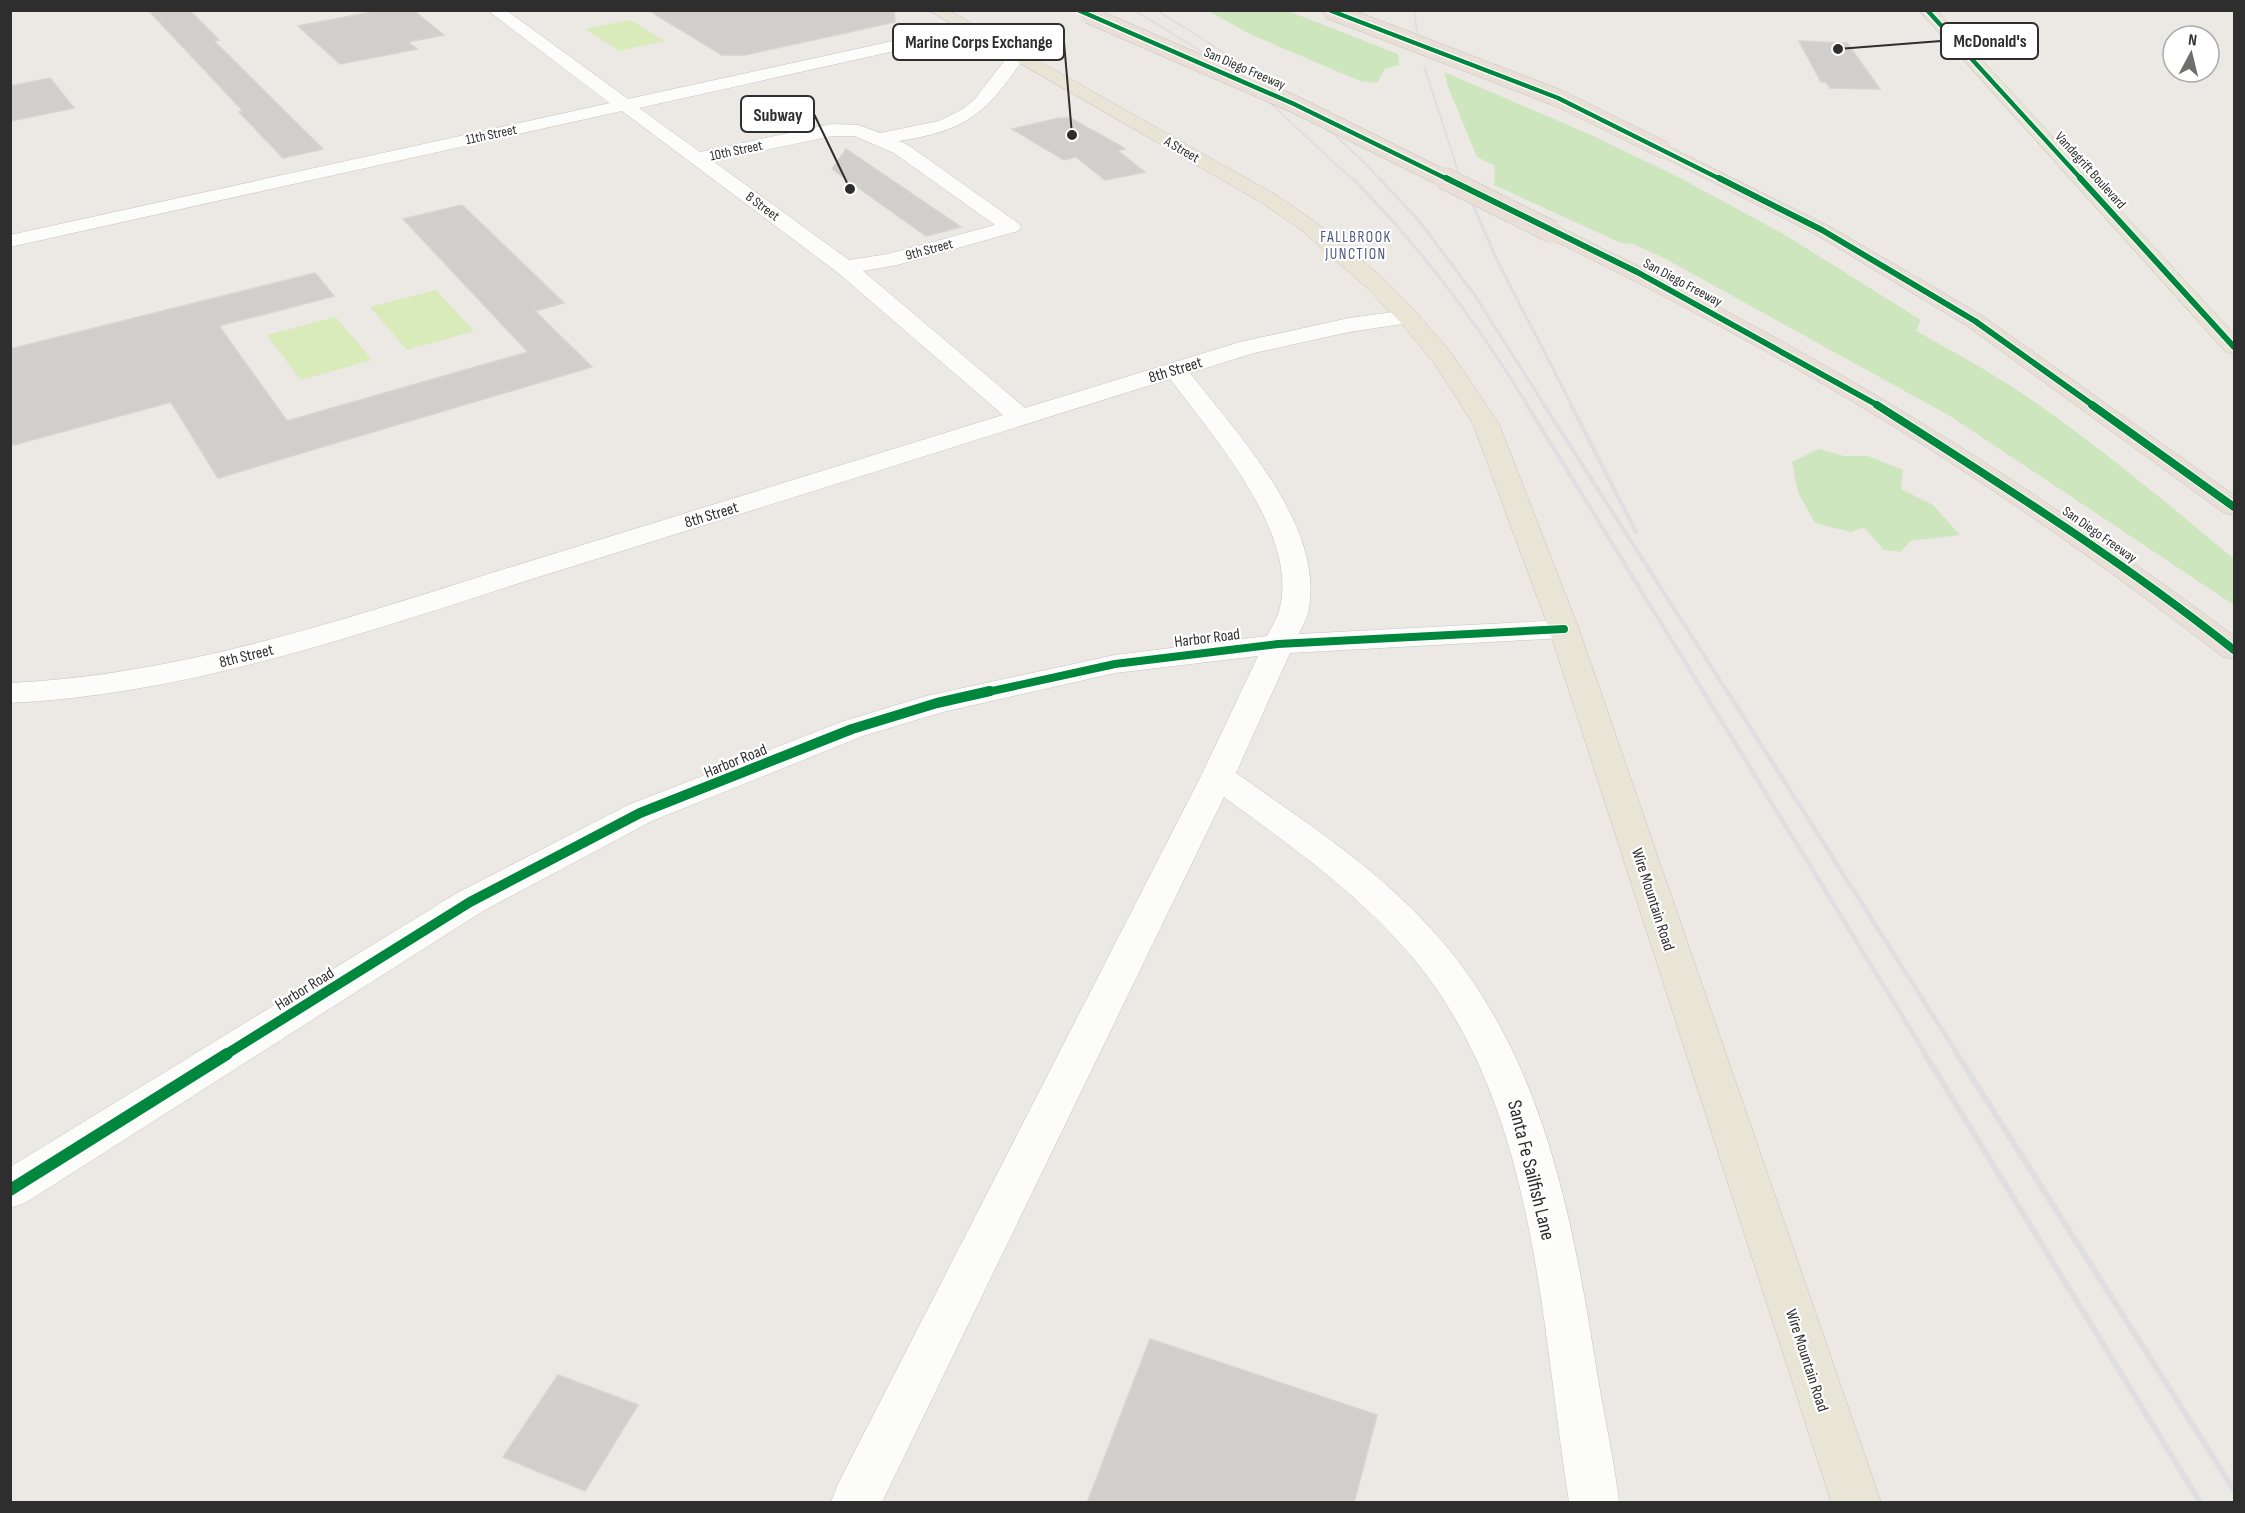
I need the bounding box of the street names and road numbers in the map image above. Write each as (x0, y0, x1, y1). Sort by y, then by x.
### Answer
street label: San Diego Freeway (1201, 44, 1289, 94)
street label: 11th Street (464, 121, 518, 148)
street label: Vandegrift Boulevard (2052, 128, 2130, 212)
street label: A Street (1160, 132, 1202, 166)
street label: 10th Street (708, 137, 764, 164)
street label: B Street (742, 188, 783, 225)
street label: 9th Street (904, 235, 955, 264)
street label: San Diego Freeway (1640, 255, 1726, 311)
street label: 8th Street (1146, 353, 1205, 388)
street label: 8th Street (682, 498, 741, 533)
street label: San Diego Freeway (2059, 503, 2141, 567)
street label: Harbor Road (1173, 625, 1241, 652)
street label: 8th Street (217, 641, 275, 672)
street label: Harbor Road (701, 740, 770, 783)
street label: Wire Mountain Road (1627, 846, 1678, 953)
street label: Harbor Road (272, 964, 338, 1015)
street label: Santa Fe Sailfish Lane (1502, 1098, 1560, 1243)
street label: Wire Mountain Road (1781, 1307, 1832, 1414)

